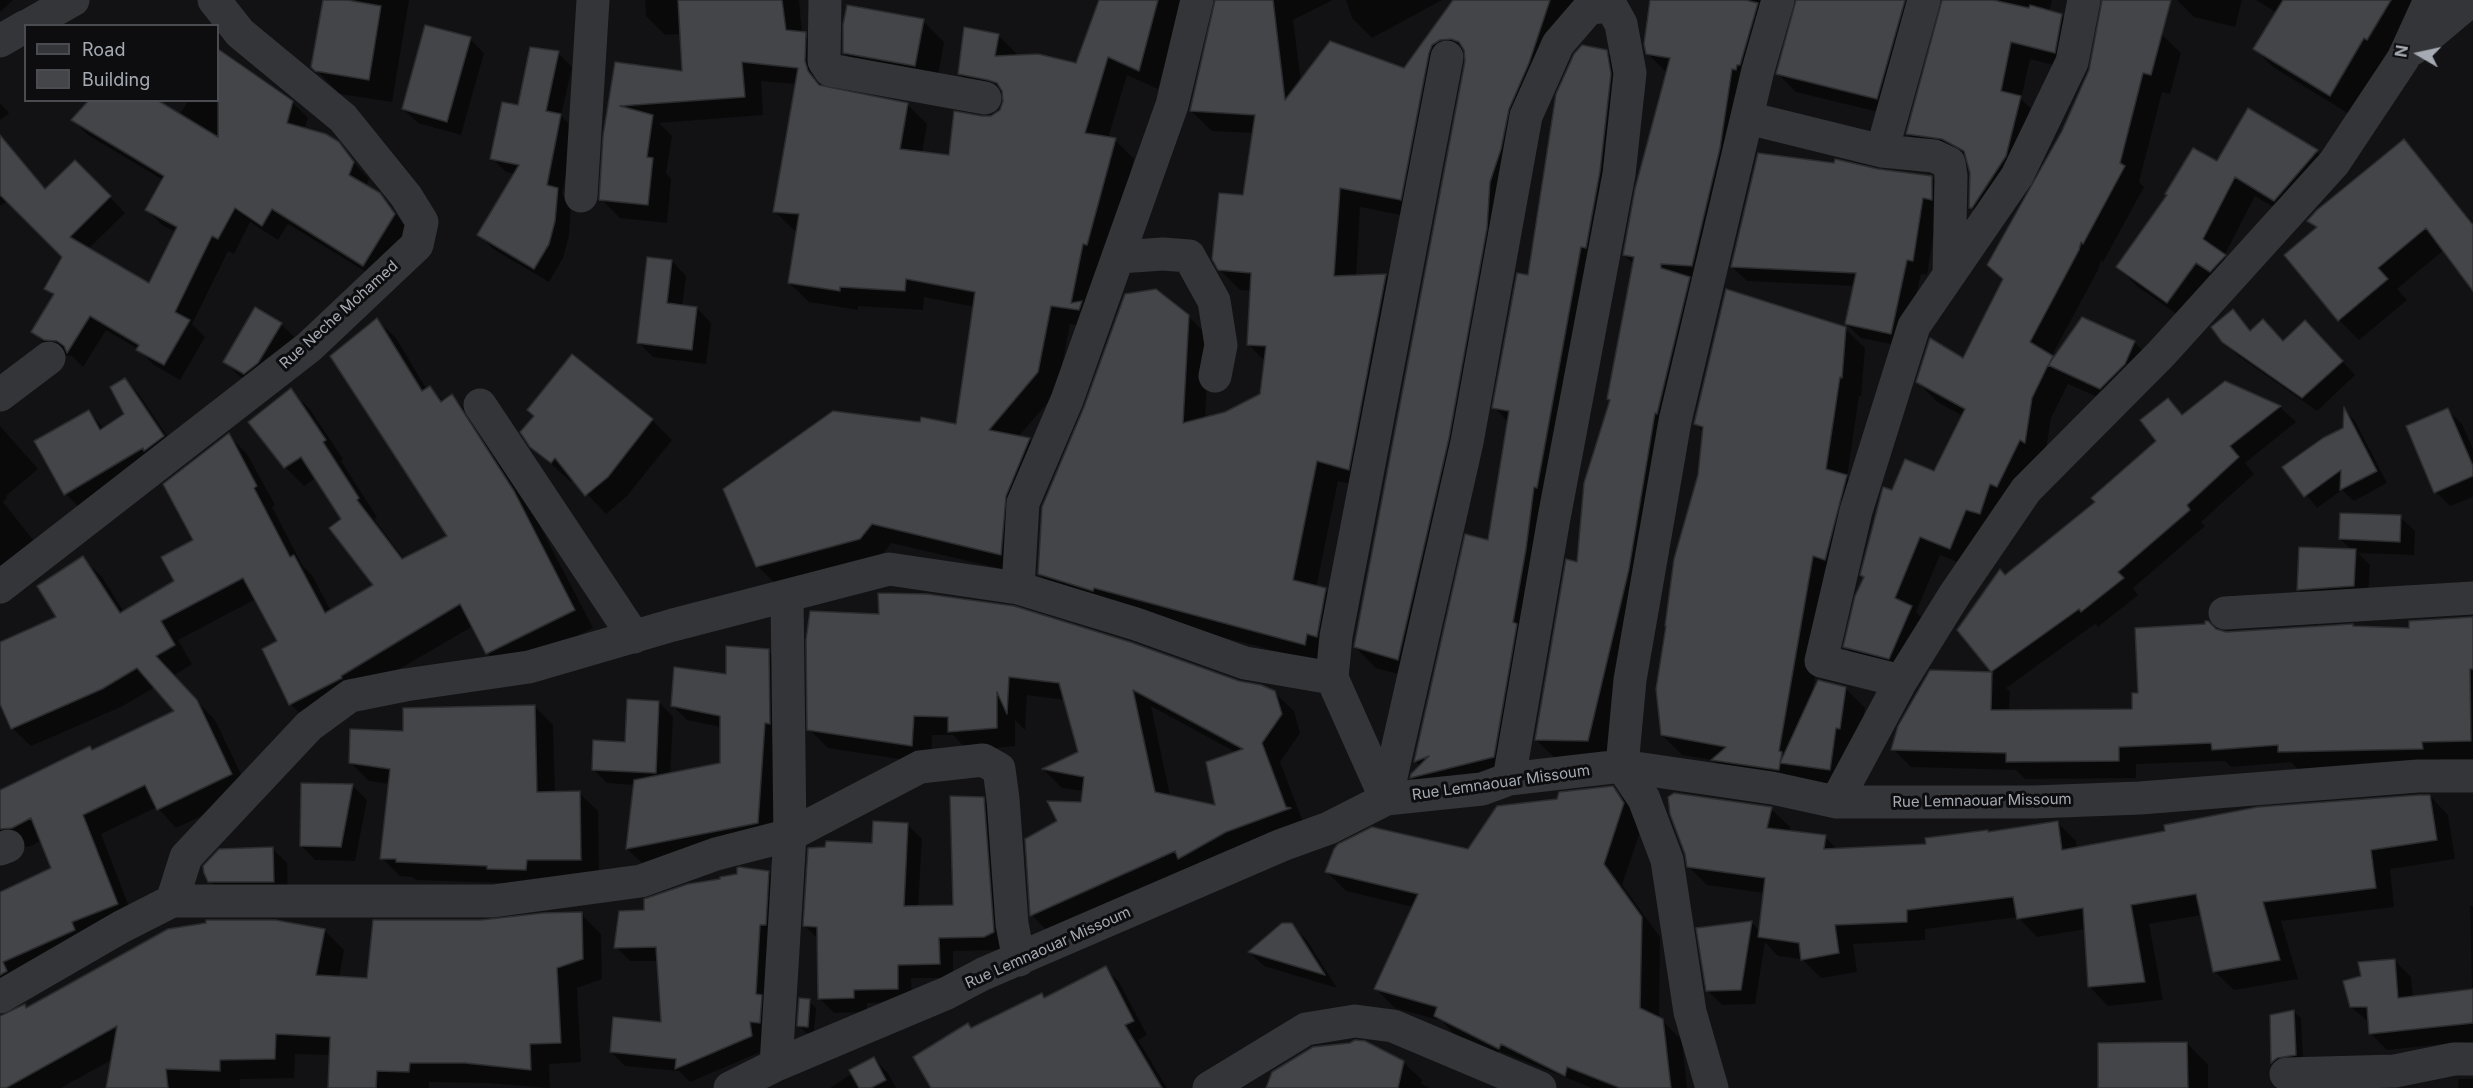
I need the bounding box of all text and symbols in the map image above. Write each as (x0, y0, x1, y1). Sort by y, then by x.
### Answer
legend (24, 24, 219, 102)
north arrow (2389, 24, 2449, 84)
text: Road (82, 39, 125, 60)
text: N (2390, 44, 2412, 59)
text: Building (82, 69, 150, 90)
street label: Rue Neche Mohamed (276, 257, 402, 373)
street label: Rue Lemnaouar Missoum (1411, 762, 1591, 804)
street label: Rue Lemnaouar Missoum (1892, 790, 2072, 812)
street label: Rue Lemnaouar Missoum (962, 903, 1134, 993)

